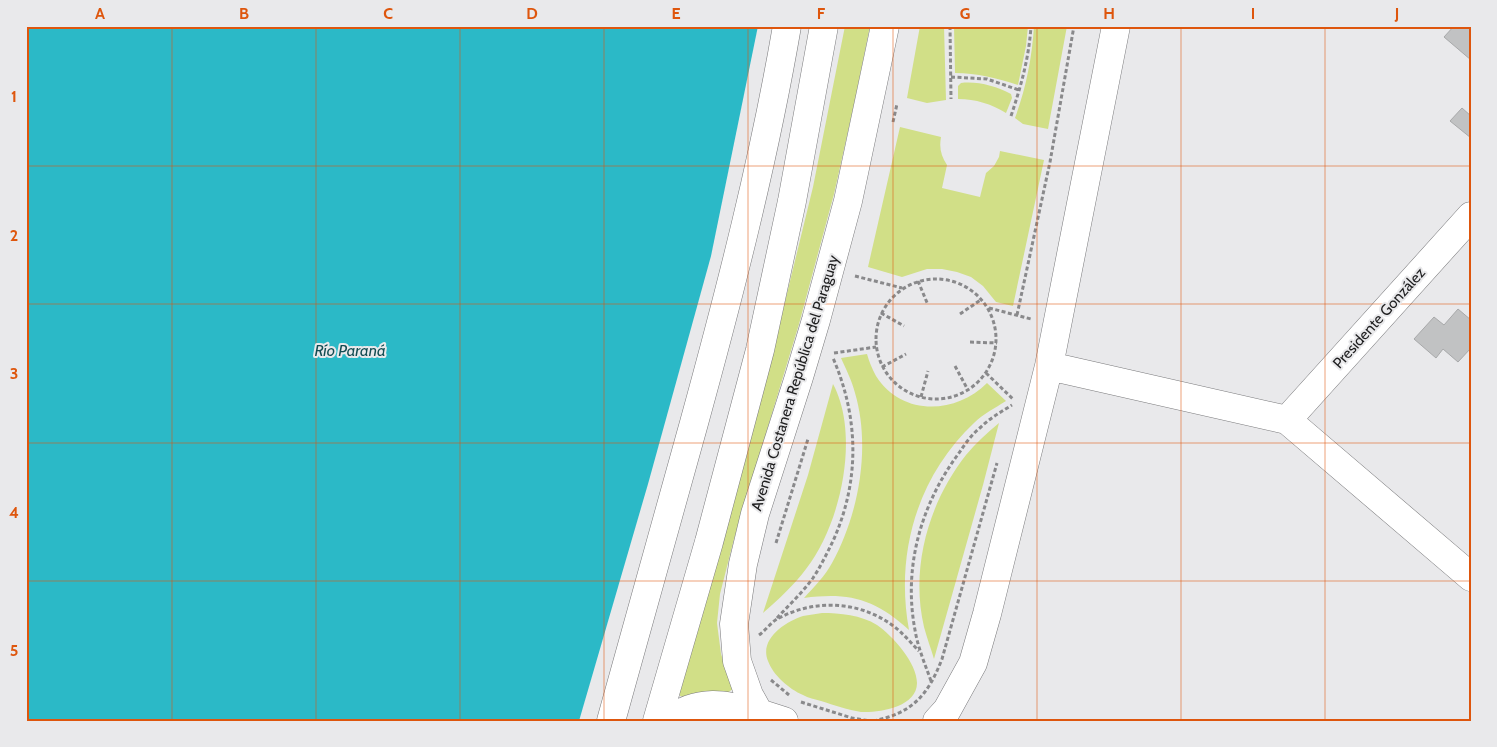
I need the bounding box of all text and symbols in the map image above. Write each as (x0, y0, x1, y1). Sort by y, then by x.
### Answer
text: A (95, 4, 105, 23)
text: B (239, 4, 249, 23)
text: C (383, 4, 393, 23)
text: D (526, 4, 538, 23)
text: E (671, 4, 681, 23)
text: F (817, 4, 826, 23)
text: G (960, 4, 970, 23)
text: H (1103, 4, 1115, 23)
text: I (1251, 4, 1255, 23)
text: J (1394, 4, 1399, 23)
text: 1 (11, 87, 17, 106)
text: 2 (10, 226, 18, 245)
street label: Avenida Costanera República del Paraguay (747, 253, 843, 513)
street label: Presidente González (1329, 264, 1429, 372)
water label: Río Paraná (314, 341, 386, 360)
text: 3 (10, 364, 18, 383)
text: 4 (9, 503, 19, 522)
text: 5 (10, 641, 18, 660)

